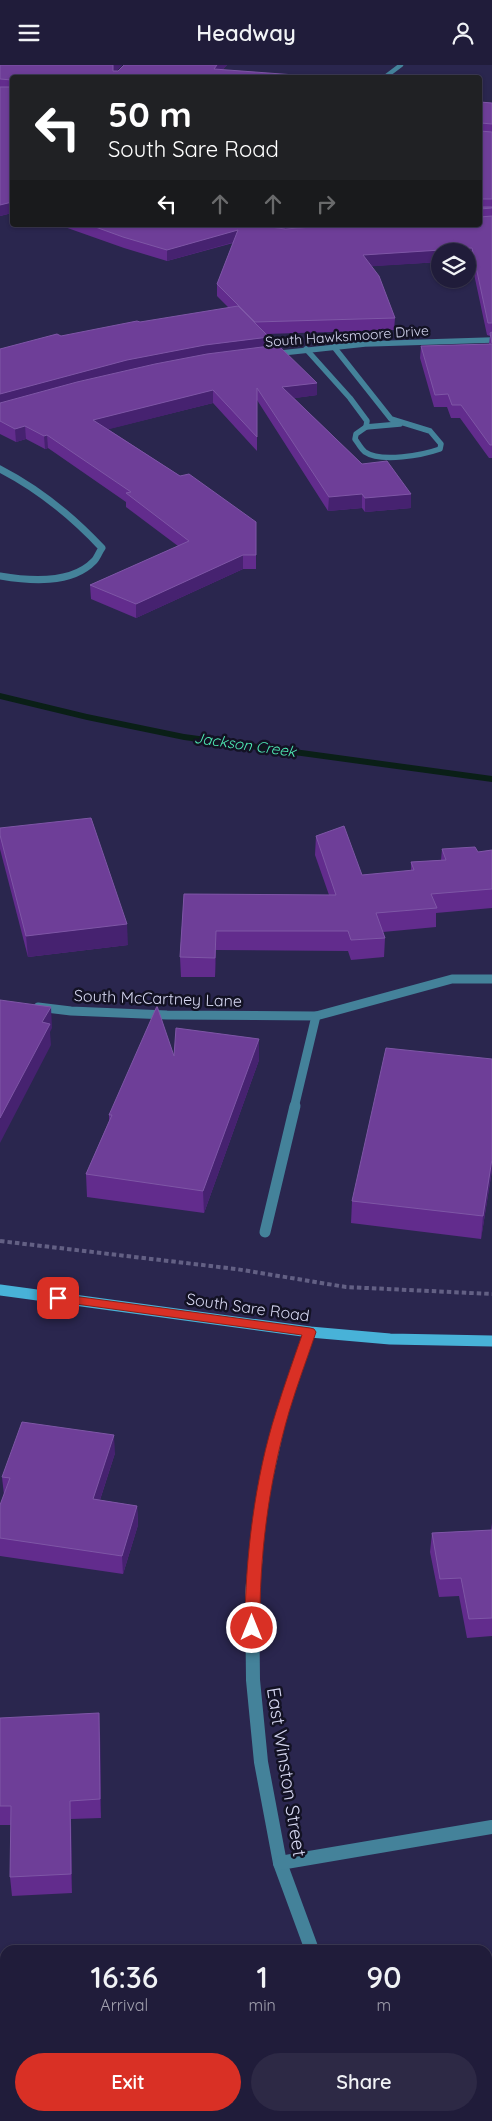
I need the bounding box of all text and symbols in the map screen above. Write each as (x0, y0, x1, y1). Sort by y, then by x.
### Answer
icon: menu (15, 19, 43, 47)
text: Headway (196, 19, 296, 47)
icon: person (449, 19, 477, 47)
text: 50 m (108, 92, 192, 136)
icon: left (25, 95, 90, 160)
text: South Sare Road (108, 135, 279, 163)
icon: left (153, 190, 181, 218)
icon: ahead (206, 190, 234, 218)
icon: ahead (259, 190, 287, 218)
icon: right (312, 190, 340, 218)
map controls (431, 243, 476, 288)
button: layers (431, 243, 476, 288)
street label: South Hawksmoore Drive (265, 321, 430, 351)
water label: Jackson Creek (193, 728, 299, 761)
street label: South McCartney Lane (74, 985, 242, 1011)
pin (37, 1277, 79, 1319)
icon: arrive (44, 1284, 72, 1312)
street label: South Sare Road (185, 1288, 311, 1326)
position arrow (225, 1601, 277, 1653)
street label: East Winston Street (262, 1686, 312, 1858)
text: 16:36 (90, 1958, 158, 1996)
text: 1 (256, 1958, 268, 1996)
text: 90 (366, 1958, 402, 1996)
text: Arrival (100, 1995, 148, 2015)
text: min (249, 1995, 276, 2015)
text: m (377, 1995, 391, 2015)
button: Exit (15, 2053, 241, 2111)
button: Share (251, 2053, 477, 2111)

